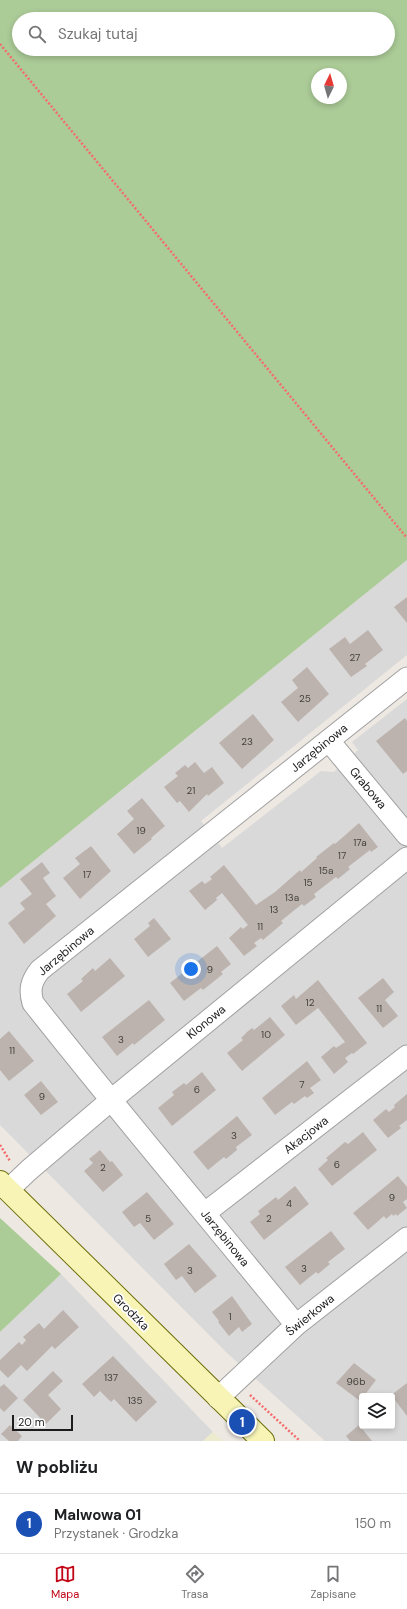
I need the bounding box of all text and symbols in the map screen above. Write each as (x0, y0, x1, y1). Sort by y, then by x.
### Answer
search box (12, 12, 395, 56)
icon: search (26, 23, 48, 45)
text: Szukaj tutaj (58, 24, 138, 44)
north arrow (311, 68, 347, 104)
house number: 27 (350, 651, 360, 664)
house number: 25 (299, 692, 311, 705)
street label: Jarzębinowa (287, 720, 351, 776)
house number: 23 (241, 735, 253, 748)
street label: Grabowa (346, 764, 390, 812)
house number: 21 (187, 784, 195, 797)
house number: 19 (136, 824, 146, 837)
house number: 17a (353, 836, 367, 849)
house number: 17 (338, 849, 346, 862)
house number: 15a (319, 864, 333, 877)
house number: 17 (83, 868, 91, 881)
house number: 15 (303, 876, 313, 889)
house number: 13a (285, 891, 299, 904)
house number: 13 (269, 903, 279, 916)
house number: 11 (257, 920, 263, 933)
street label: Jarzębinowa (34, 923, 98, 979)
your location (181, 959, 201, 979)
house number: 9 (207, 963, 213, 976)
house number: 12 (306, 996, 315, 1009)
street label: Klonowa (183, 1001, 229, 1043)
house number: 11 (376, 1002, 382, 1015)
house number: 10 (261, 1028, 271, 1041)
house number: 3 (118, 1033, 124, 1046)
house number: 11 (9, 1044, 15, 1057)
house number: 7 (299, 1078, 305, 1091)
house number: 6 (194, 1083, 200, 1096)
house number: 9 (39, 1090, 45, 1103)
street label: Akacjowa (280, 1112, 332, 1158)
house number: 3 (231, 1129, 237, 1142)
house number: 6 (334, 1158, 340, 1171)
house number: 2 (100, 1161, 106, 1174)
house number: 9 (389, 1191, 395, 1204)
house number: 4 (286, 1197, 292, 1210)
street label: Jarzębinowa (197, 1206, 253, 1270)
house number: 5 (145, 1212, 151, 1225)
house number: 2 (266, 1212, 272, 1225)
house number: 3 (301, 1262, 307, 1275)
house number: 3 (187, 1264, 193, 1277)
street label: Grodzka (109, 1290, 153, 1334)
street label: Świerkowa (282, 1290, 338, 1340)
house number: 1 (228, 1310, 232, 1323)
house number: 137 (104, 1371, 118, 1384)
house number: 96b (347, 1375, 365, 1388)
map controls (359, 1393, 395, 1429)
button: layers (359, 1393, 395, 1429)
house number: 135 (127, 1394, 143, 1407)
pin: 1 (229, 1407, 255, 1437)
scale bar (12, 1413, 73, 1432)
text: 20 m (18, 1415, 44, 1429)
text: W pobliżu (16, 1456, 98, 1478)
text: Malwowa 01 (54, 1505, 141, 1525)
text: 1 (27, 1515, 31, 1532)
text: 150 m (355, 1515, 391, 1532)
text: Przystanek · Grodzka (54, 1525, 178, 1542)
tab: Mapa (51, 1563, 79, 1601)
tab: Trasa (181, 1563, 208, 1601)
tab: Zapisane (310, 1563, 356, 1601)

